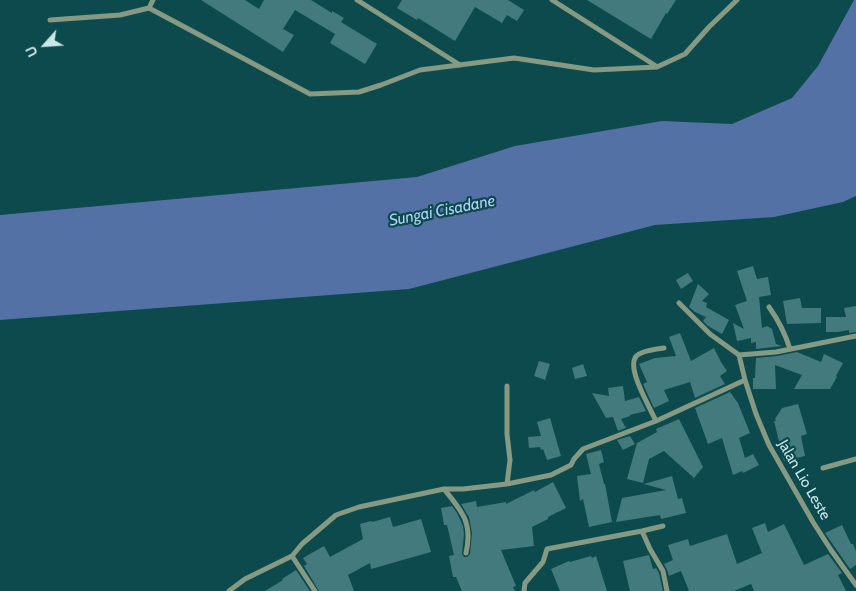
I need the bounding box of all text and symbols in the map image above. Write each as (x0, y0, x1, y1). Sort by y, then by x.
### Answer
north arrow (20, 20, 70, 70)
text: U (21, 43, 42, 60)
water label: Sungai Cisadane (387, 191, 497, 231)
street label: Jalan Lio Leste (774, 437, 834, 523)

